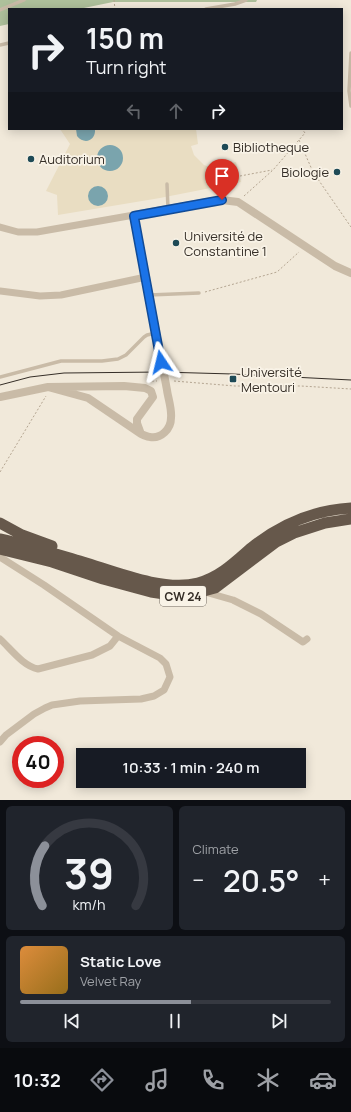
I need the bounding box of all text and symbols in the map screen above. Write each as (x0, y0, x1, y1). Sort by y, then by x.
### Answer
text: 150 m (86, 19, 164, 57)
icon: right (20, 24, 72, 76)
text: Turn right (86, 55, 167, 79)
icon: left (123, 100, 145, 122)
icon: ahead (165, 100, 187, 122)
icon: right (207, 100, 229, 122)
place label: Bibliotheque (233, 138, 309, 156)
marker: Bibliotheque (220, 142, 230, 152)
place label: Auditorium (39, 150, 105, 168)
marker: Auditorium (26, 154, 36, 164)
pin (205, 159, 239, 200)
place label: Biologie (281, 163, 329, 181)
icon: arrive (211, 165, 233, 187)
marker: Biologie (332, 167, 342, 177)
place label: Université de Constantine 1 (184, 227, 267, 260)
marker: Université de Constantine 1 (171, 238, 181, 248)
position arrow (140, 341, 182, 383)
place label: Université Mentouri (241, 363, 302, 396)
marker: Université Mentouri (228, 374, 238, 384)
road number: CW 24 (160, 586, 206, 606)
speed limit sign: 40 (12, 736, 64, 788)
text: 10:33 · 1 min · 240 m (123, 757, 259, 778)
text: Climate (193, 840, 239, 858)
text: 39 (64, 845, 114, 901)
text: 20.5° (223, 860, 300, 901)
text: − (193, 865, 204, 895)
text: + (318, 865, 331, 895)
text: km/h (73, 895, 106, 914)
text: Static Love (80, 951, 161, 972)
text: Velvet Ray (80, 972, 141, 990)
icon: previous (61, 1010, 83, 1032)
icon: pause (164, 1010, 186, 1032)
icon: next (268, 1010, 290, 1032)
icon: directions (88, 1066, 116, 1094)
icon: music (143, 1066, 171, 1094)
icon: phone (199, 1066, 227, 1094)
icon: climate (254, 1066, 282, 1094)
icon: car (309, 1066, 337, 1094)
text: 10:32 (14, 1068, 61, 1092)

